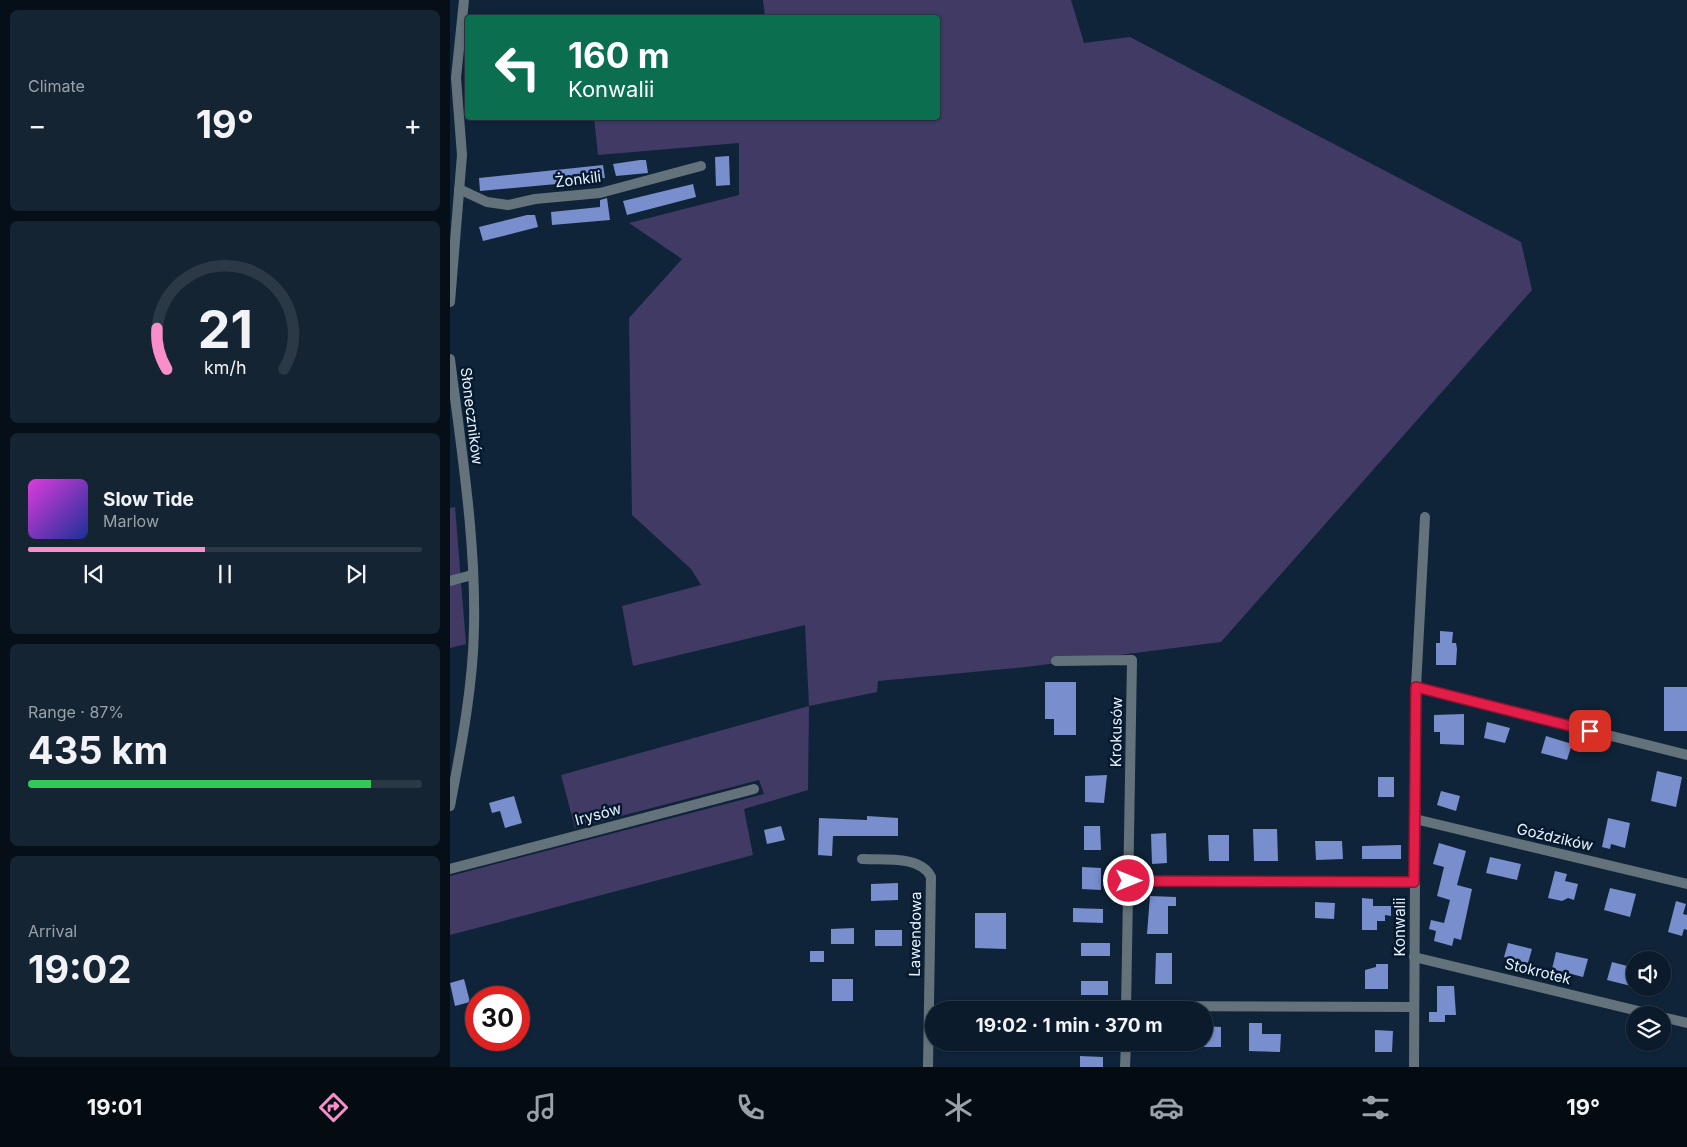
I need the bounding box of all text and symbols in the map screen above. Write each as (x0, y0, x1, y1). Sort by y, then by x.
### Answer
text: 160 m (568, 34, 670, 76)
icon: left (485, 35, 550, 100)
text: Climate (28, 76, 85, 96)
text: Konwalii (568, 76, 654, 102)
text: 19° (196, 101, 254, 147)
text: − (28, 108, 47, 142)
text: + (403, 108, 422, 142)
street label: Żonkili (554, 167, 602, 191)
text: 21 (197, 298, 253, 361)
text: km/h (204, 357, 246, 378)
street label: Słoneczników (457, 366, 487, 466)
text: Slow Tide (103, 488, 194, 511)
text: Marlow (103, 511, 159, 531)
icon: previous (80, 560, 108, 588)
icon: pause (211, 560, 239, 588)
icon: next (342, 560, 370, 588)
street label: Krokusów (1106, 697, 1126, 767)
text: Range · 87% (28, 702, 124, 722)
pin (1569, 710, 1611, 752)
icon: arrive (1576, 717, 1604, 745)
text: 435 km (28, 727, 168, 773)
street label: Irysów (573, 799, 623, 829)
street label: Goździków (1515, 819, 1595, 855)
position arrow (1102, 854, 1154, 906)
street label: Lawendowa (905, 891, 925, 977)
street label: Konwalii (1390, 898, 1409, 956)
text: Arrival (28, 921, 77, 941)
text: 19:02 (28, 946, 131, 992)
map controls (1626, 951, 1671, 1051)
button: sound (1626, 951, 1671, 996)
street label: Stokrotek (1503, 954, 1574, 989)
speed limit sign: 30 (465, 986, 530, 1051)
button: layers (1626, 1006, 1671, 1051)
text: 19:02 · 1 min · 370 m (975, 1014, 1163, 1037)
icon: directions (316, 1090, 351, 1125)
icon: music (524, 1090, 559, 1125)
icon: phone (733, 1090, 768, 1125)
icon: climate (941, 1090, 976, 1125)
icon: car (1149, 1090, 1184, 1125)
icon: filters (1358, 1090, 1393, 1125)
text: 19:01 (87, 1094, 142, 1120)
text: 19° (1566, 1094, 1600, 1120)

